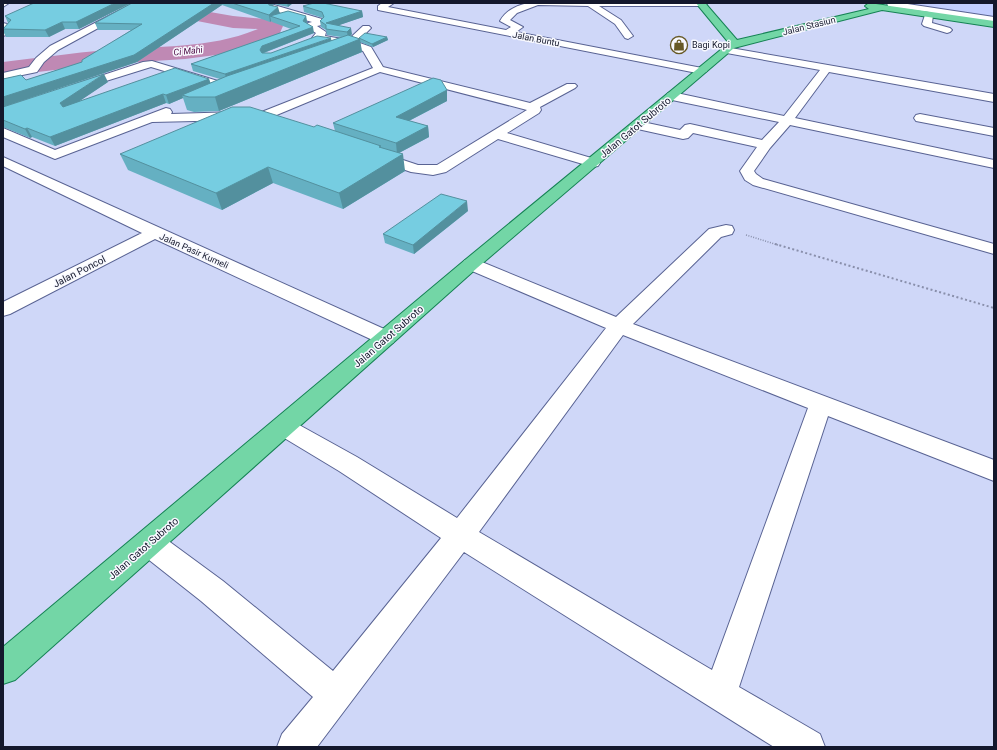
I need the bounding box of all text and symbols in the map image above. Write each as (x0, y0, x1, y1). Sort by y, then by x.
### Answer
street label: Jalan Stasiun (782, 15, 836, 37)
street label: Jalan Buntu (512, 30, 560, 48)
shop icon: Bagi Kopi (669, 35, 689, 55)
place label: Bagi Kopi (692, 40, 730, 50)
water label: Ci Mahi (173, 44, 204, 58)
street label: Jalan Gatot Subroto (598, 94, 673, 160)
street label: Jalan Pasir Kumeli (158, 231, 230, 271)
street label: Jalan Poncol (51, 253, 107, 289)
street label: Jalan Gatot Subroto (351, 303, 426, 370)
street label: Jalan Gatot Subroto (106, 515, 181, 582)

